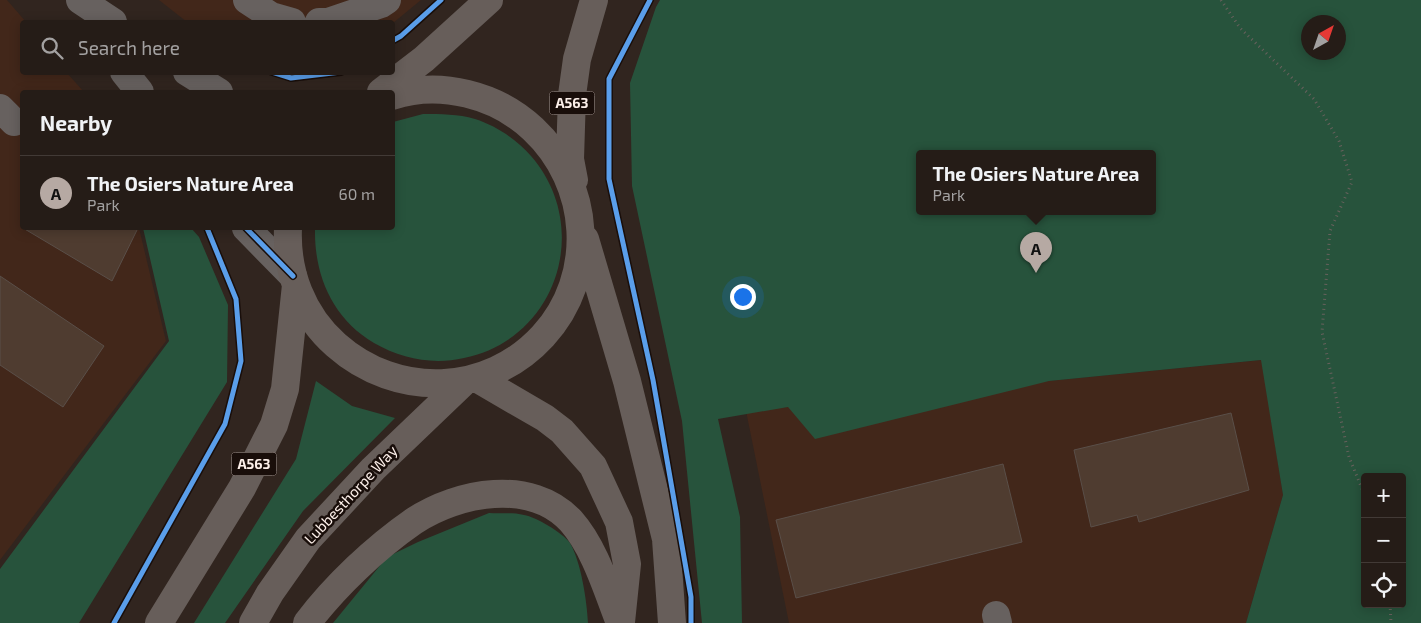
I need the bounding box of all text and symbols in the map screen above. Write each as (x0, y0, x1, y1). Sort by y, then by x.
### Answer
north arrow (1301, 15, 1346, 60)
search box (20, 20, 395, 75)
icon: search (38, 34, 66, 62)
text: Search here (78, 36, 180, 59)
road number: A563 (550, 92, 594, 115)
text: Nearby (40, 110, 112, 135)
popup (916, 150, 1156, 215)
text: The Osiers Nature Area (933, 162, 1139, 185)
text: The Osiers Nature Area (87, 172, 294, 195)
text: A (51, 184, 61, 203)
text: 60 m (339, 184, 375, 203)
text: Park (933, 185, 965, 204)
text: Park (87, 195, 120, 214)
pin: A (1020, 232, 1052, 273)
your location (730, 284, 756, 310)
street label: Lubbesthorpe Way (300, 441, 401, 547)
road number: A563 (232, 452, 276, 476)
map controls (1361, 473, 1406, 608)
button: + (1361, 473, 1406, 518)
button: − (1361, 518, 1406, 563)
button: locate (1361, 563, 1406, 608)

